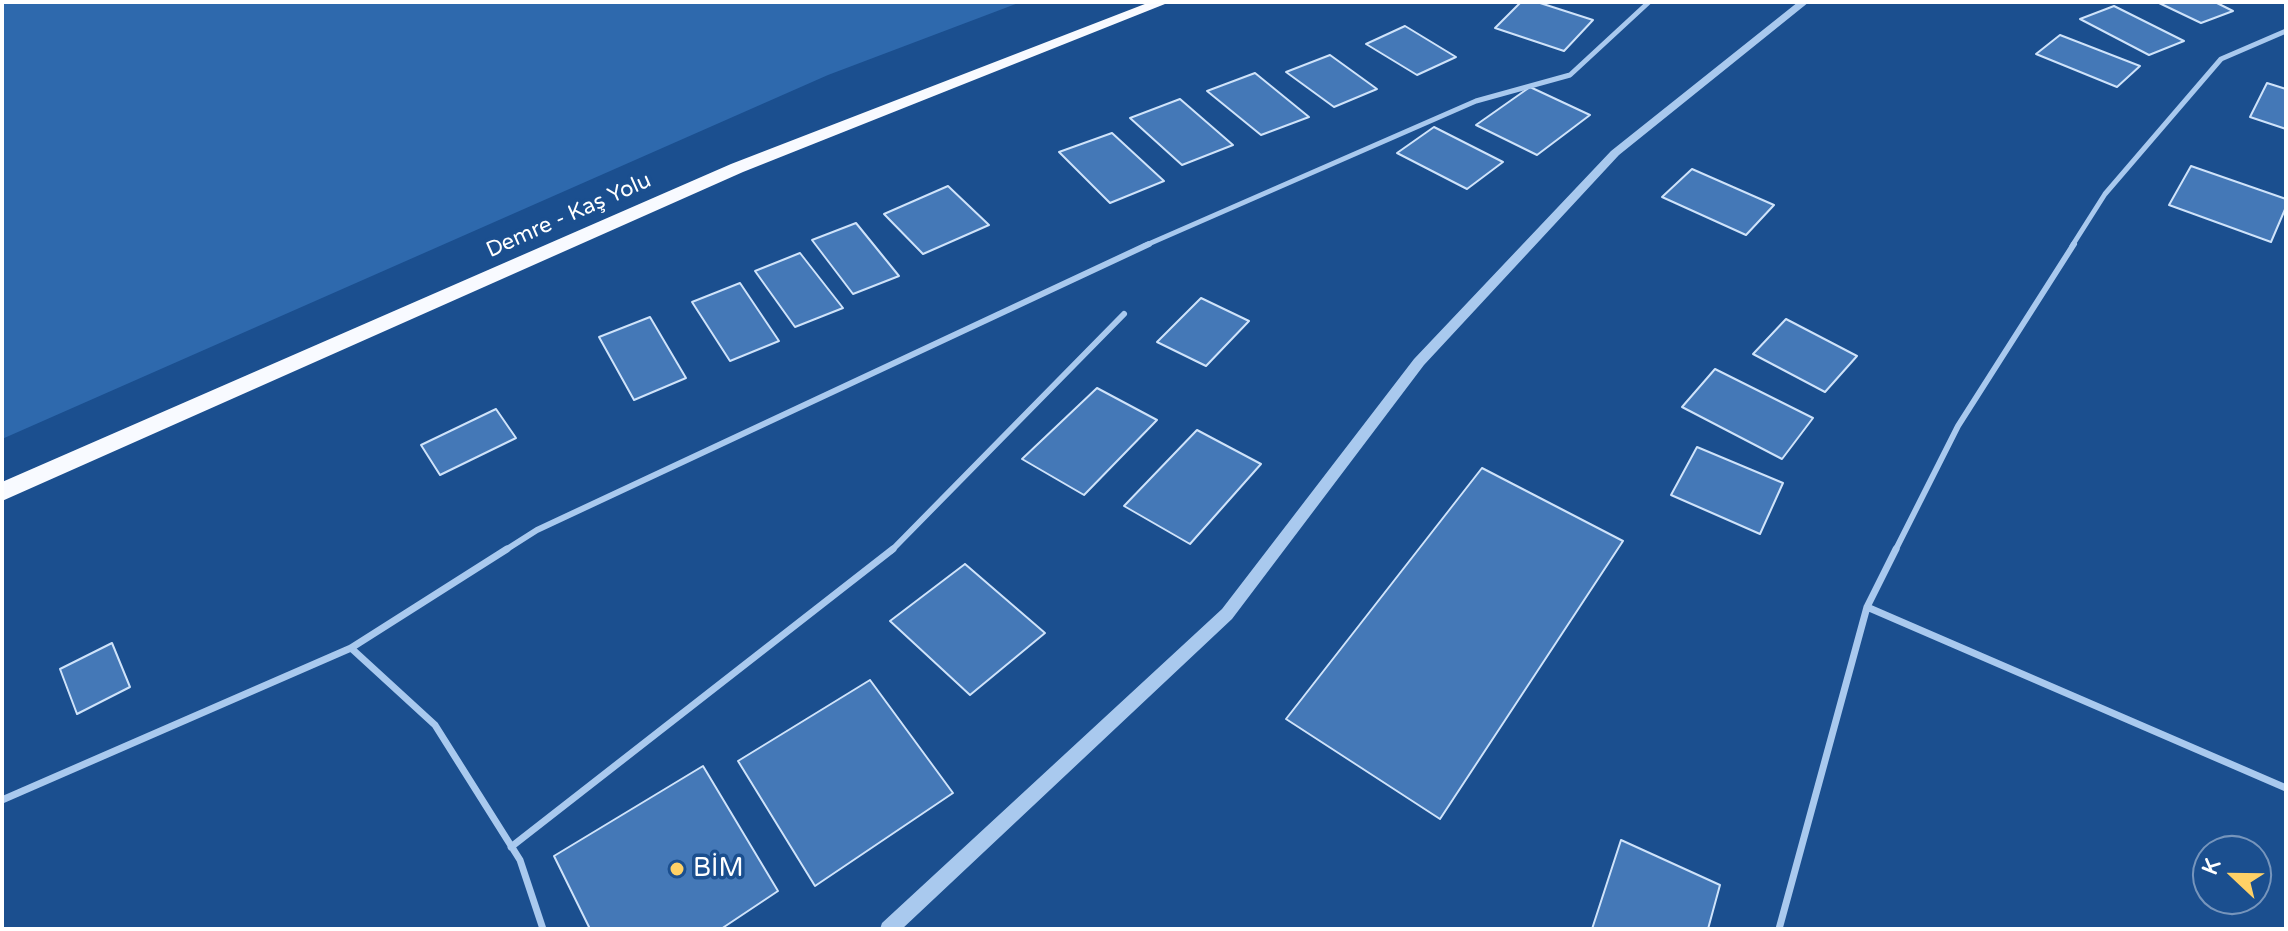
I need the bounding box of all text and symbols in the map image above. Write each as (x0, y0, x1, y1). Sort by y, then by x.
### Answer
street label: Demre - Kaş Yolu (482, 168, 656, 264)
north arrow (2192, 835, 2272, 915)
place label: BİM (693, 853, 744, 885)
text: K (2197, 855, 2226, 878)
marker: BİM (668, 860, 686, 878)

